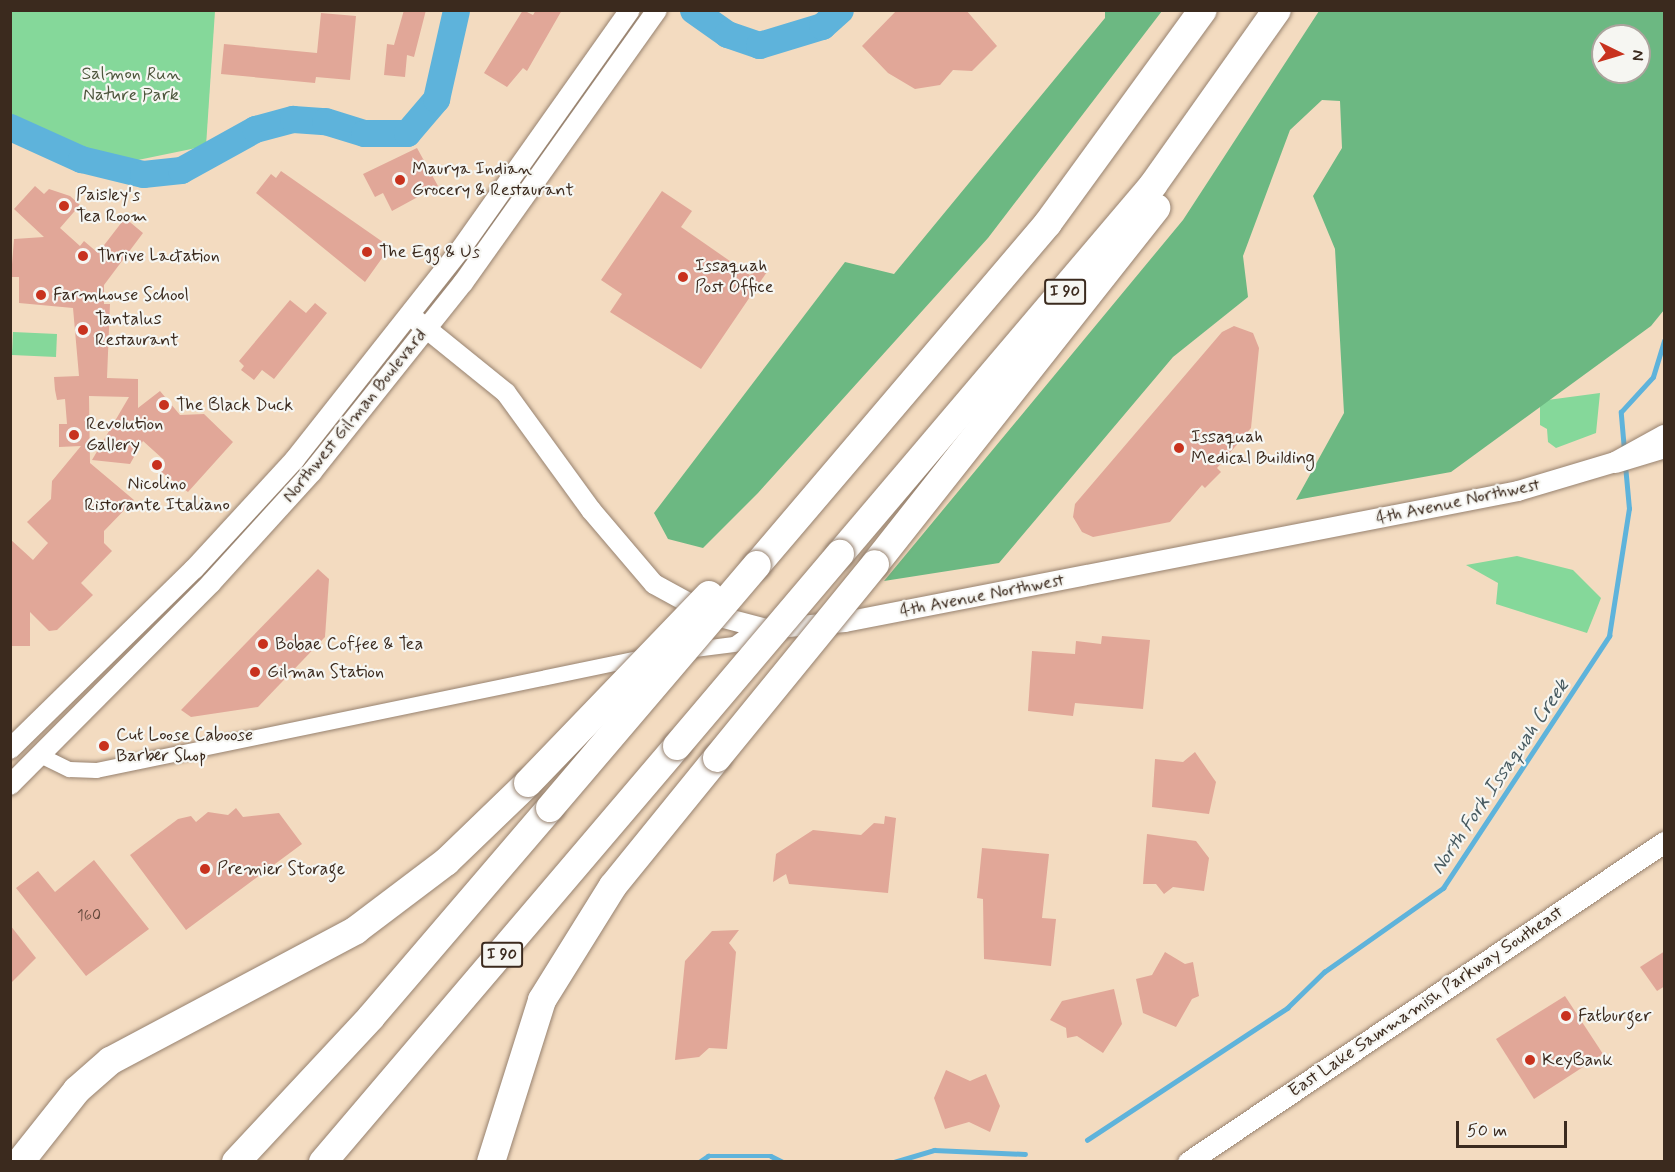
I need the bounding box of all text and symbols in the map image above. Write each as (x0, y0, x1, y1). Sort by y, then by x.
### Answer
north arrow (1591, 24, 1651, 84)
text: N (1627, 49, 1648, 62)
park label: Salmon Run Nature Park (84, 64, 178, 106)
place label: Maurya Indian Grocery & Restaurant (412, 159, 574, 201)
marker: Maurya Indian Grocery & Restaurant (393, 173, 407, 187)
place label: Paisley's Tea Room (76, 185, 148, 228)
marker: Paisley's Tea Room (57, 199, 71, 213)
place label: The Egg & Us (379, 241, 478, 263)
place label: Thrive Lactation (97, 245, 220, 267)
marker: The Egg & Us (360, 245, 374, 259)
marker: Thrive Lactation (74, 247, 92, 265)
place label: Issaquah Post Office (695, 256, 774, 298)
marker: Issaquah Post Office (676, 270, 690, 284)
road number: I 90 (1044, 279, 1086, 305)
place label: Farmhouse School (53, 284, 190, 306)
marker: Farmhouse School (34, 288, 48, 302)
place label: Tantalus Restaurant (95, 309, 179, 352)
marker: Tantalus Restaurant (76, 323, 90, 337)
street label: Northwest Gilman Boulevard (279, 326, 431, 506)
place label: The Black Duck (176, 394, 292, 416)
marker: The Black Duck (157, 398, 171, 412)
place label: Revolution Gallery (86, 414, 163, 456)
place label: Issaquah Medical Building (1191, 427, 1316, 470)
marker: Revolution Gallery (67, 428, 81, 442)
marker: Issaquah Medical Building (1172, 441, 1186, 455)
marker: Nicolino Ristorante Italiano (150, 458, 164, 472)
place label: Nicolino Ristorante Italiano (84, 474, 230, 516)
street label: 4th Avenue Northwest (1374, 474, 1542, 530)
street label: 4th Avenue Northwest (898, 569, 1066, 623)
place label: Bobae Coffee & Tea (275, 633, 423, 655)
marker: Bobae Coffee & Tea (256, 637, 270, 651)
place label: Gilman Station (267, 661, 383, 683)
marker: Gilman Station (248, 665, 262, 679)
water label: North Fork Issaquah Creek (1426, 675, 1574, 879)
place label: Cut Loose Caboose Barber Shop (116, 725, 258, 768)
marker: Cut Loose Caboose Barber Shop (97, 739, 111, 753)
place label: Premier Storage (217, 858, 344, 880)
marker: Premier Storage (198, 862, 212, 876)
street label: East Lake Sammamish Parkway Southeast (1286, 903, 1566, 1101)
house number: 160 (77, 908, 101, 926)
road number: I 90 (481, 942, 523, 968)
place label: Fatburger (1578, 1005, 1651, 1027)
marker: Fatburger (1559, 1009, 1573, 1023)
place label: KeyBank (1542, 1049, 1613, 1071)
marker: KeyBank (1523, 1053, 1537, 1067)
scale bar (1459, 1109, 1570, 1147)
text: 50 m (1467, 1119, 1507, 1143)

